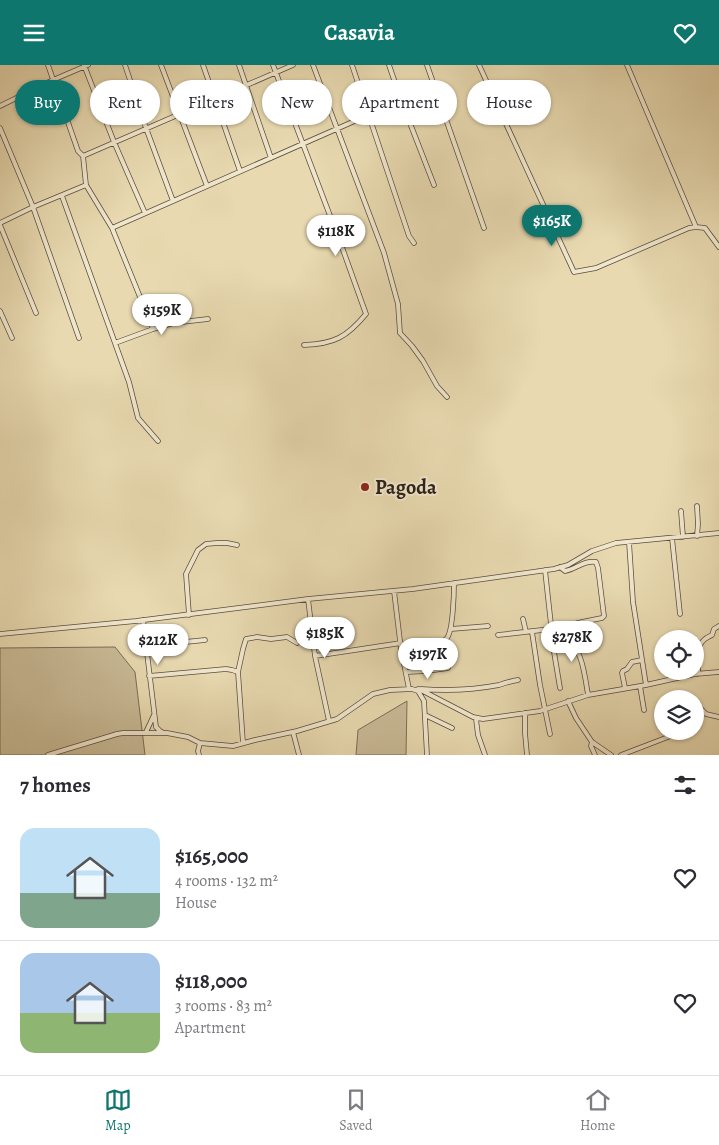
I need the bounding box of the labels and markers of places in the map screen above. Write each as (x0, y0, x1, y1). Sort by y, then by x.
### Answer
pin: $165K (517, 205, 587, 247)
pin: $118K (301, 215, 371, 257)
pin: $159K (127, 293, 197, 336)
place label: Pagoda (375, 474, 437, 501)
marker: Pagoda (359, 481, 371, 493)
pin: $185K (290, 617, 360, 659)
pin: $278K (537, 621, 607, 663)
pin: $212K (123, 623, 193, 666)
pin: $197K (393, 637, 463, 680)

